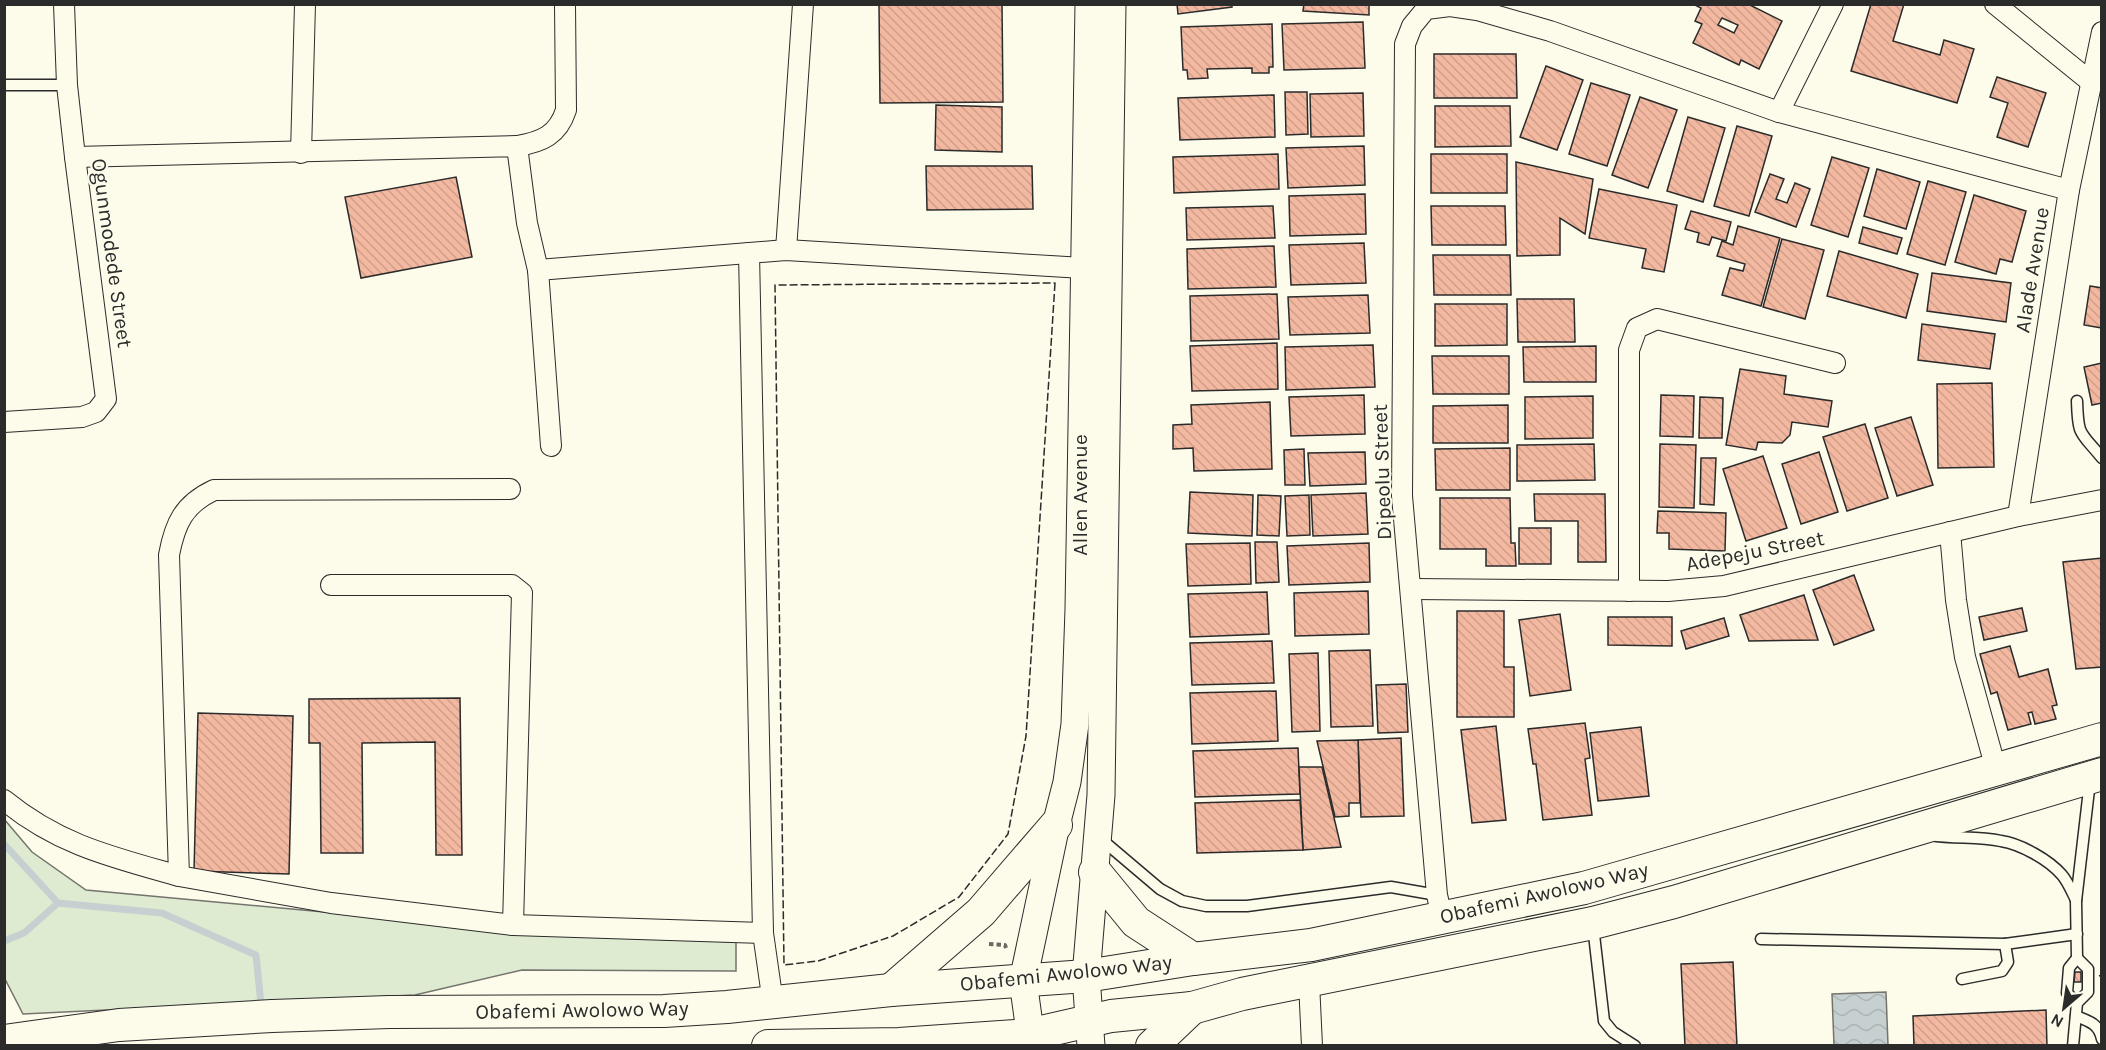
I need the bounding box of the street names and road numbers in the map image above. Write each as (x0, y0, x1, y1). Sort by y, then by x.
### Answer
street label: Ogunmodede Street (87, 157, 137, 349)
street label: Alade Avenue (2010, 205, 2054, 335)
street label: Dipeolu Street (1368, 404, 1396, 540)
street label: Allen Avenue (1068, 434, 1092, 556)
street label: Adepeju Street (1684, 526, 1826, 576)
street label: Obafemi Awolowo Way (1437, 857, 1651, 929)
street label: Obafemi Awolowo Way (959, 950, 1173, 996)
street label: Obafemi Awolowo Way (475, 996, 689, 1024)

